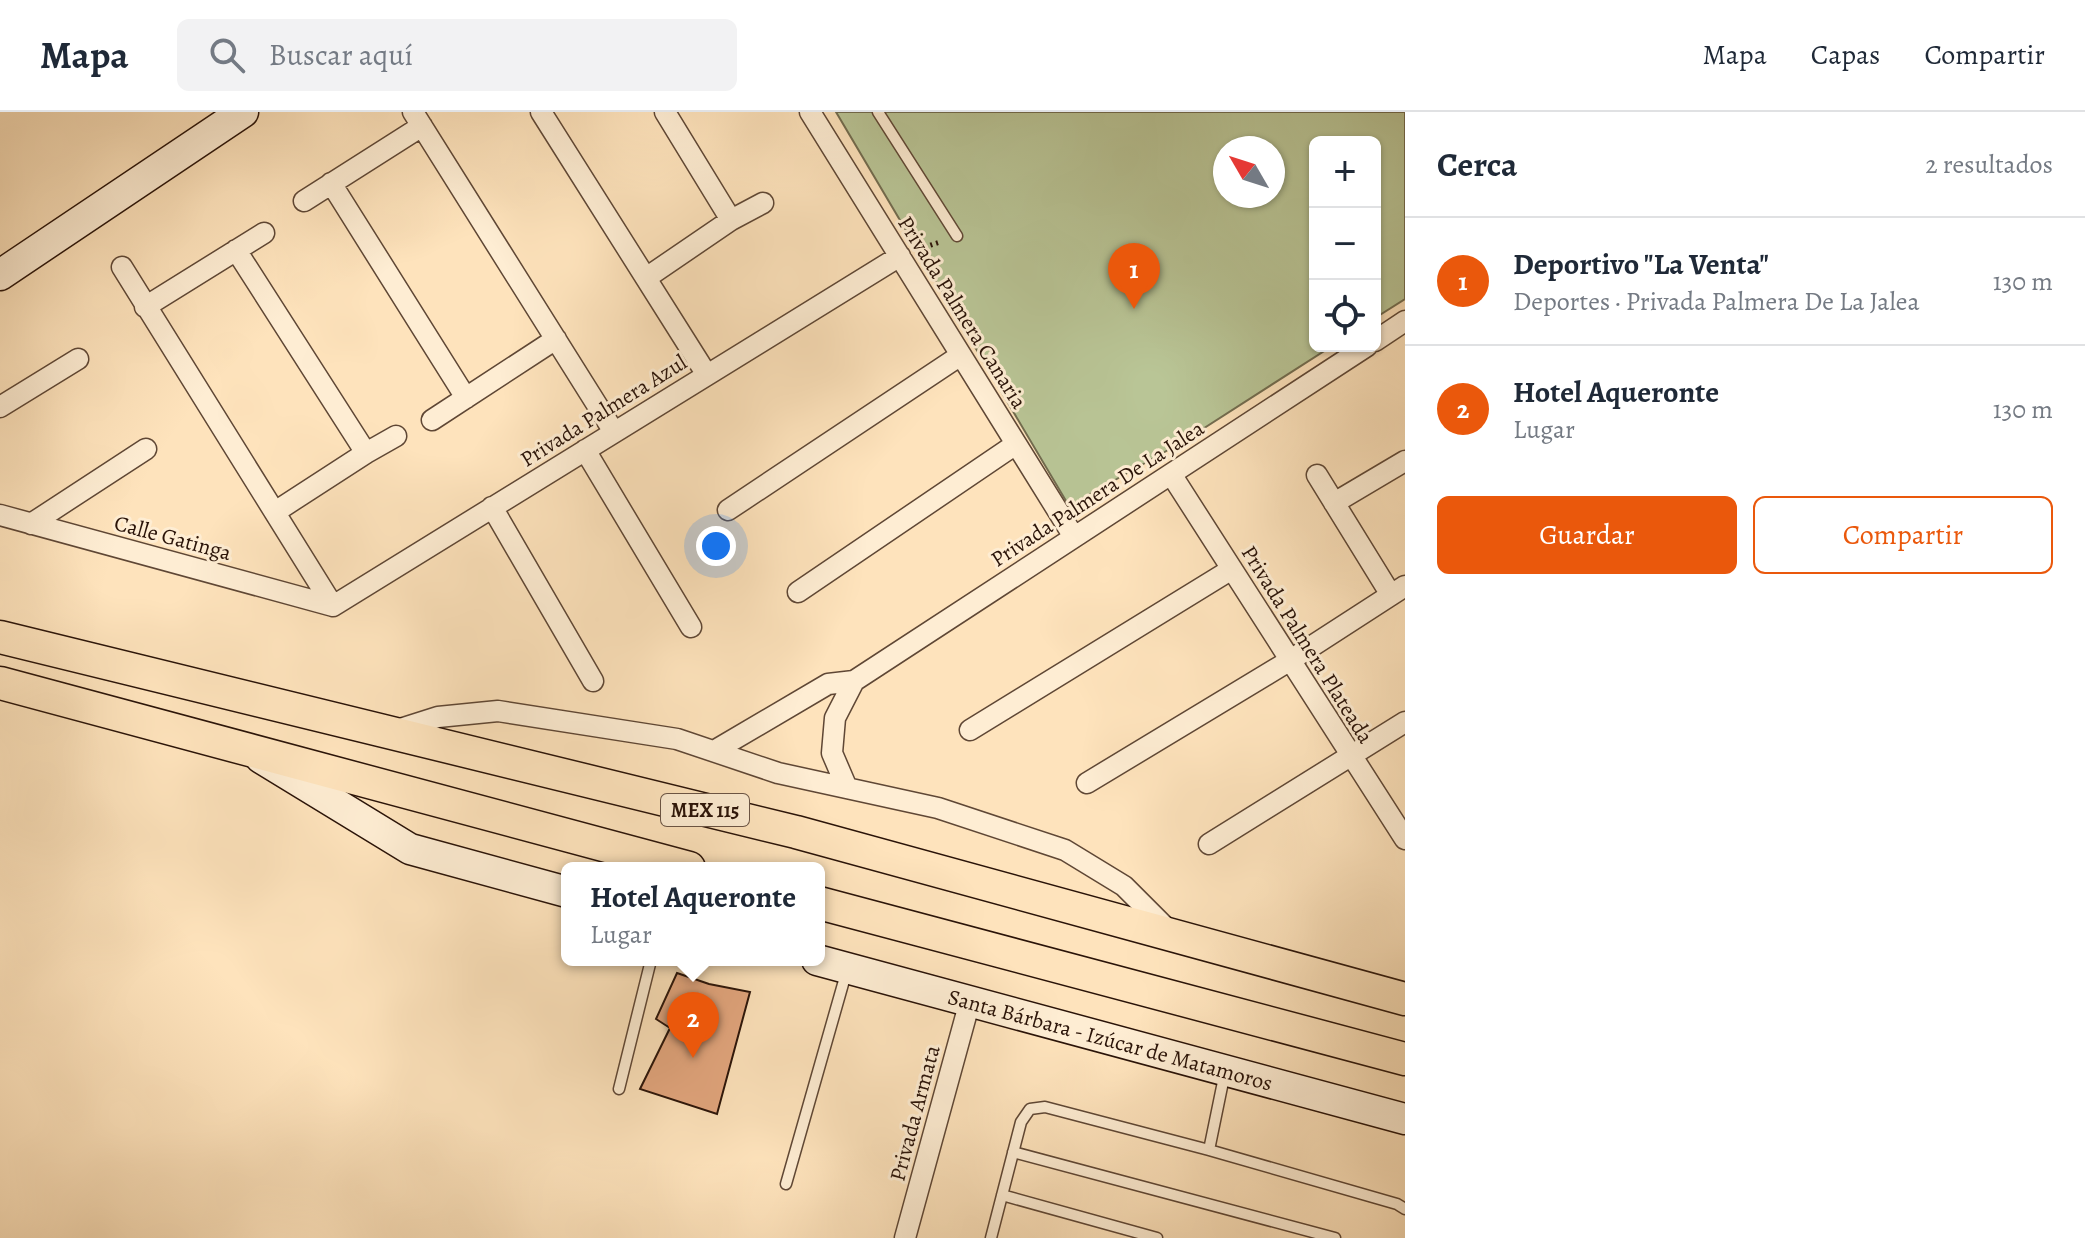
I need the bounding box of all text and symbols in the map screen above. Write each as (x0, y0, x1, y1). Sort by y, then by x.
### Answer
search box (177, 19, 737, 91)
text: Mapa (40, 29, 129, 81)
icon: search (205, 33, 249, 77)
text: Buscar aquí (269, 35, 413, 75)
text: Mapa (1702, 36, 1767, 74)
text: Capas (1811, 36, 1880, 74)
text: Compartir (1924, 36, 2045, 74)
north arrow (1213, 136, 1285, 208)
map controls (1309, 136, 1381, 352)
button: + (1309, 136, 1381, 208)
text: Cerca (1437, 141, 1518, 188)
text: 2 resultados (1925, 147, 2053, 182)
button: − (1309, 208, 1381, 280)
street label: Privada Palmera Canaria (891, 210, 1034, 415)
pin: 1 (1108, 243, 1160, 309)
text: Deportivo "La Venta" (1513, 244, 1769, 284)
text: 1 (1458, 264, 1468, 299)
text: 130 m (1993, 264, 2053, 299)
button: locate (1309, 280, 1381, 352)
text: Deportes · Privada Palmera De La Jalea (1513, 284, 1920, 319)
street label: Privada Palmera Azul (515, 347, 693, 474)
text: Hotel Aqueronte (1513, 372, 1719, 412)
text: 2 (1457, 392, 1469, 427)
text: 130 m (1993, 392, 2053, 427)
text: Lugar (1513, 412, 1575, 447)
street label: Privada Palmera De La Jalea (985, 413, 1211, 574)
button: Guardar (1437, 496, 1737, 574)
button: Compartir (1753, 496, 2053, 574)
street label: Calle Gatinga (111, 508, 235, 568)
your location (696, 526, 736, 566)
street label: Privada Palmera Plateada (1234, 540, 1381, 750)
road number: MEX 115 (661, 794, 749, 826)
popup (561, 862, 825, 966)
text: Hotel Aqueronte (590, 877, 796, 917)
text: Lugar (590, 917, 652, 952)
street label: Santa Bárbara - Izúcar de Matamoros (945, 982, 1276, 1099)
pin: 2 (667, 992, 719, 1058)
street label: Privada Armata (882, 1041, 948, 1185)

